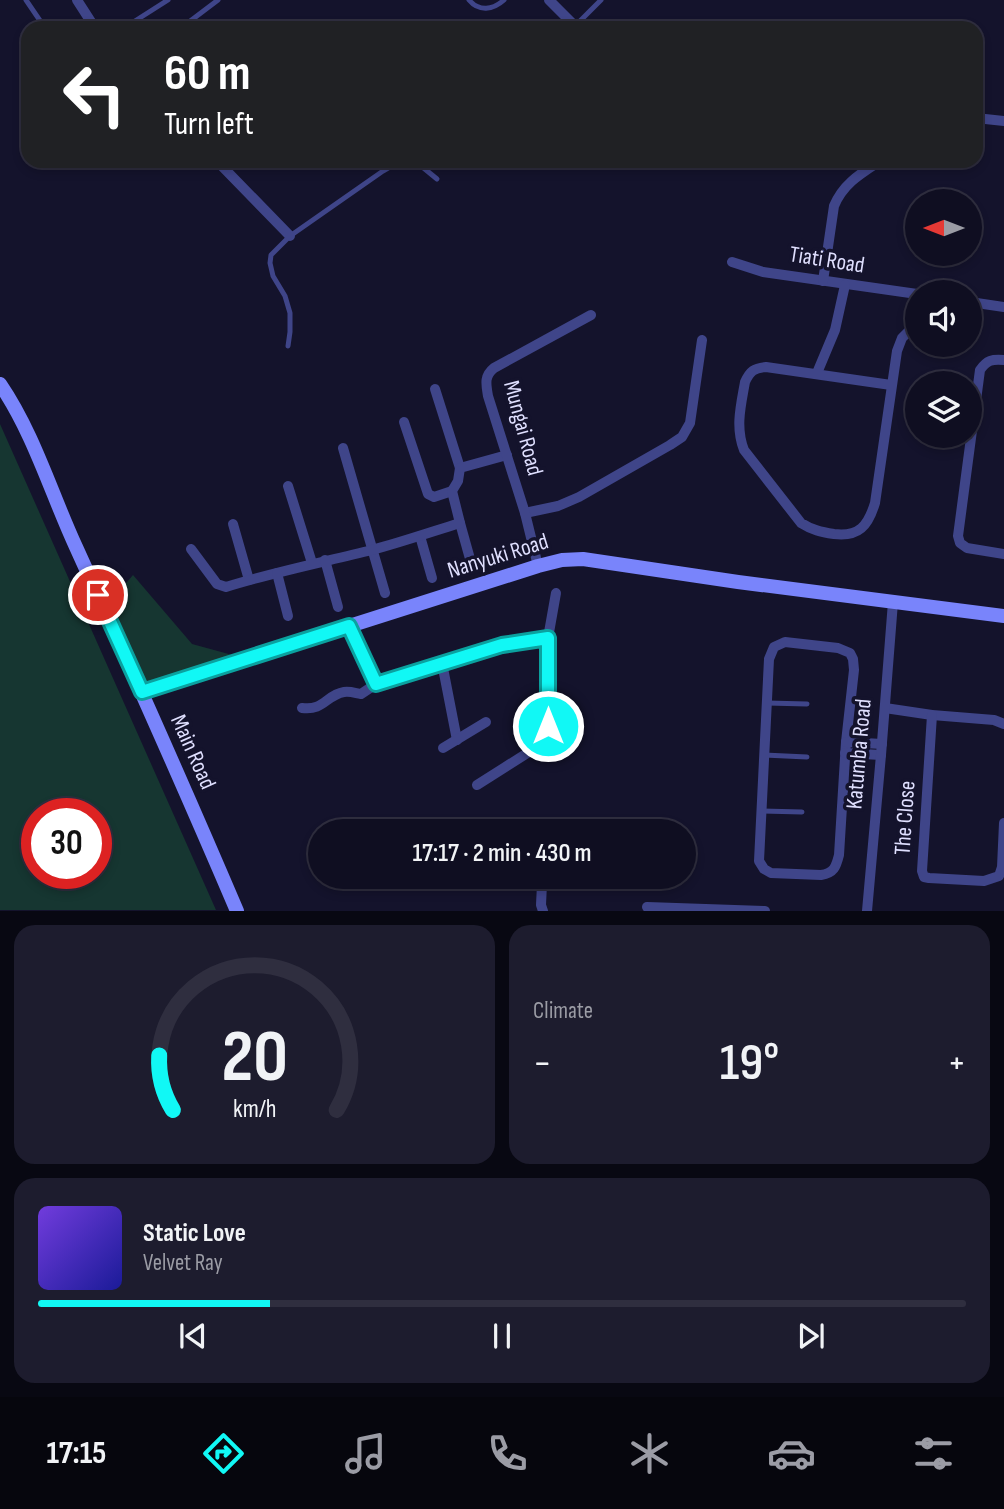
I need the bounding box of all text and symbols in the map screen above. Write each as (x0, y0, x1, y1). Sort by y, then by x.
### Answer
text: 60 m (164, 45, 251, 104)
icon: left (49, 49, 140, 140)
text: Turn left (164, 105, 254, 144)
north arrow (905, 189, 982, 266)
map controls (905, 189, 982, 448)
street label: Tiati Road (787, 240, 867, 280)
button: sound (905, 280, 982, 357)
button: layers (905, 371, 982, 448)
street label: Mungai Road (497, 377, 549, 479)
street label: Nanyuki Road (444, 527, 552, 585)
pin (68, 565, 128, 625)
icon: arrive (79, 576, 117, 614)
position arrow (511, 689, 585, 763)
street label: Katumba Road (840, 698, 878, 810)
street label: Main Road (164, 710, 222, 794)
street label: The Close (888, 780, 922, 856)
speed limit sign: 30 (21, 798, 112, 889)
text: 17:17 · 2 min · 430 m (412, 838, 592, 869)
text: Climate (533, 997, 593, 1025)
text: 20 (221, 1015, 288, 1103)
text: 19° (720, 1032, 779, 1095)
text: − (533, 1041, 552, 1086)
text: + (947, 1041, 966, 1086)
text: km/h (233, 1094, 276, 1125)
text: Static Love (143, 1218, 246, 1249)
text: Velvet Ray (143, 1249, 223, 1277)
icon: previous (174, 1317, 212, 1355)
icon: pause (483, 1317, 521, 1355)
icon: next (792, 1317, 830, 1355)
icon: directions (199, 1429, 248, 1478)
icon: music (341, 1429, 390, 1478)
icon: phone (483, 1429, 532, 1478)
icon: climate (625, 1429, 674, 1478)
icon: car (767, 1429, 816, 1478)
icon: filters (909, 1429, 958, 1478)
text: 17:15 (46, 1434, 106, 1473)

